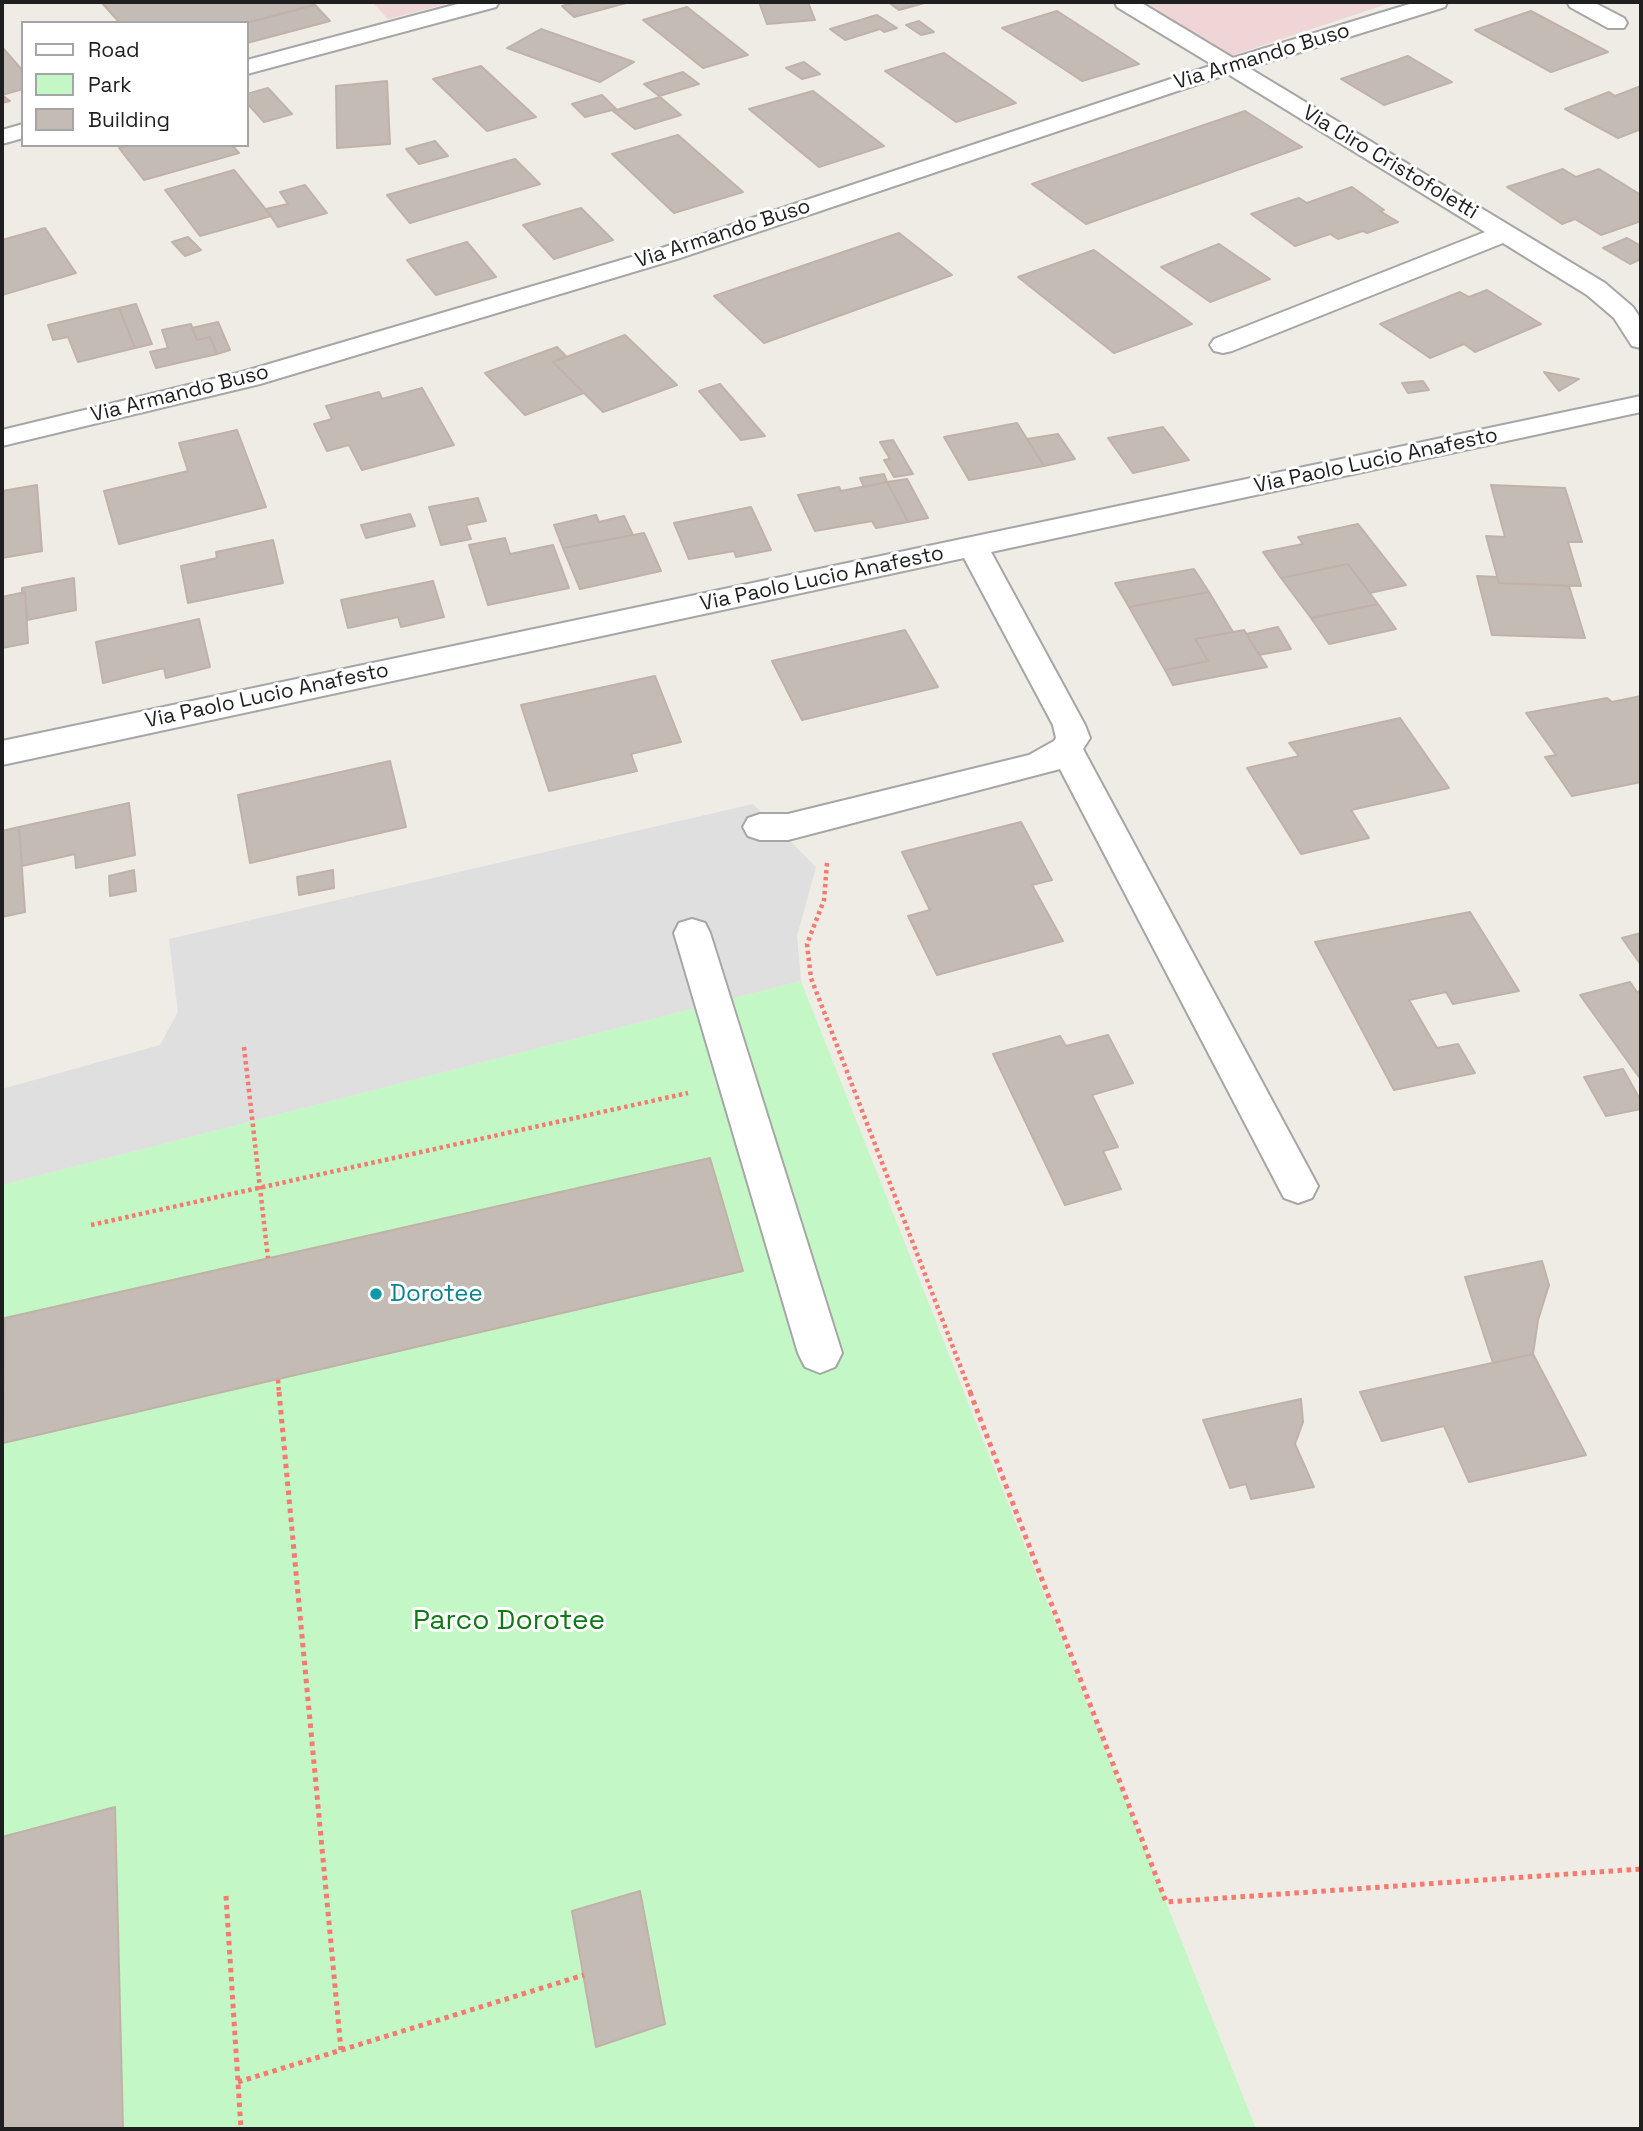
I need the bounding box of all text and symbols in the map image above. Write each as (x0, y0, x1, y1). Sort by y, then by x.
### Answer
street label: Via Armando Buso (1171, 18, 1353, 96)
legend (21, 21, 248, 147)
text: Road (88, 36, 140, 63)
text: Park (88, 71, 132, 98)
street label: Via Ciro Cristofoletti (1298, 101, 1482, 225)
text: Building (88, 106, 170, 133)
street label: Via Armando Buso (632, 194, 814, 274)
street label: Via Armando Buso (88, 360, 272, 428)
street label: Via Paolo Lucio Anafesto (1252, 423, 1500, 499)
street label: Via Paolo Lucio Anafesto (698, 541, 946, 617)
street label: Via Paolo Lucio Anafesto (143, 658, 391, 734)
place label: Dorotee (390, 1280, 483, 1308)
marker: Dorotee (368, 1286, 384, 1302)
park label: Parco Dorotee (413, 1604, 605, 1638)

